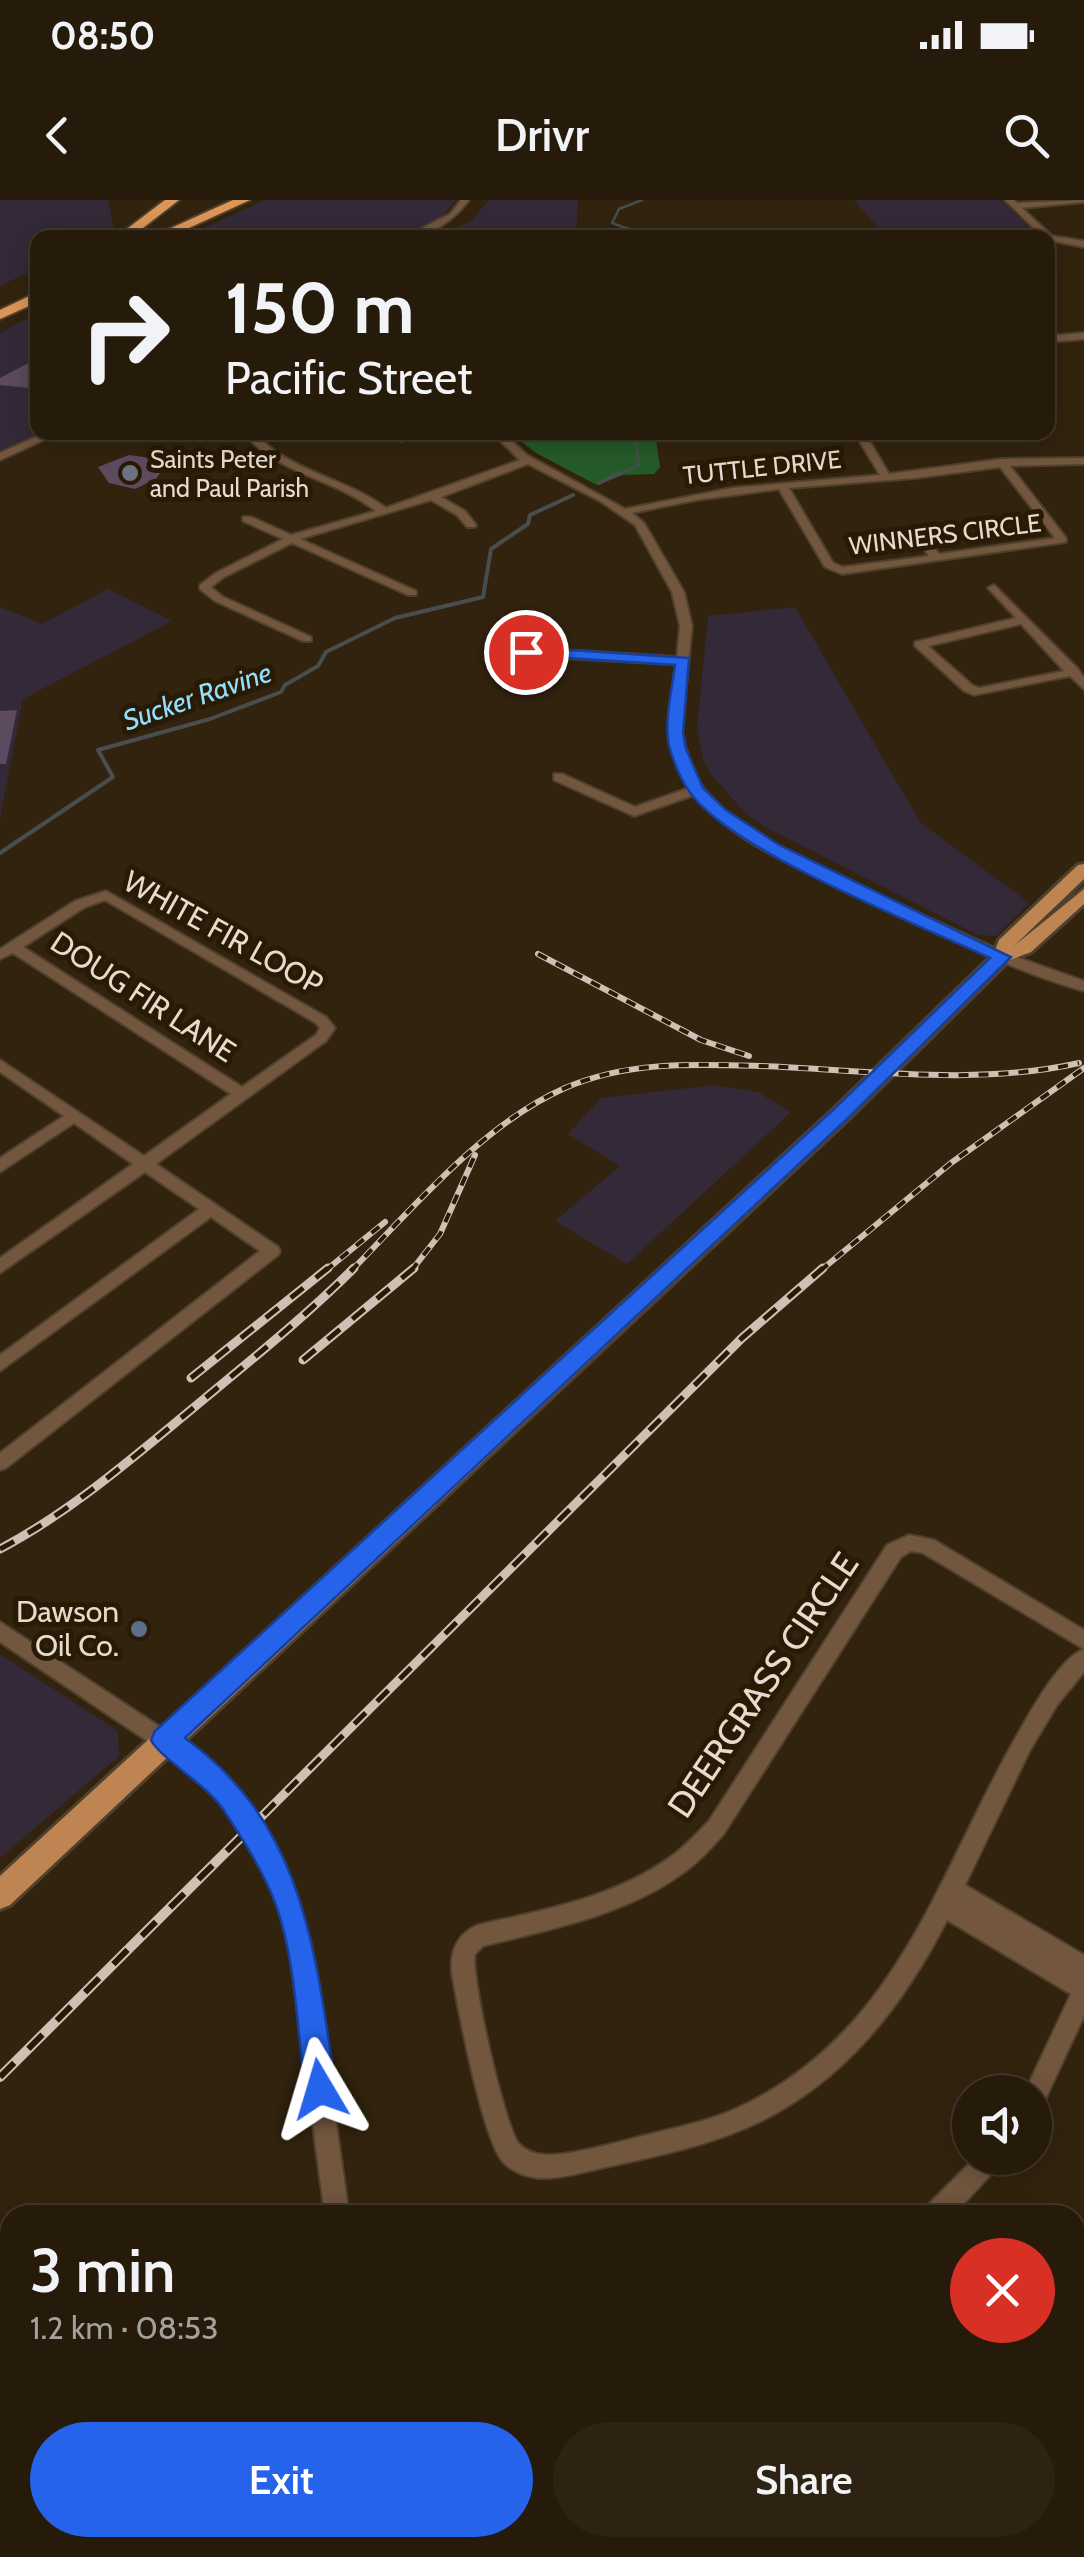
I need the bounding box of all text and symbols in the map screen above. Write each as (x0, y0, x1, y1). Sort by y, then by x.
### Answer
text: 08:50 (50, 12, 155, 59)
icon: back (30, 108, 85, 163)
text: Drivr (495, 108, 589, 162)
icon: search (999, 108, 1054, 163)
text: 150 m (225, 265, 414, 351)
icon: right (60, 270, 190, 400)
text: Pacific Street (225, 351, 472, 405)
place label: Saints Peter and Paul Parish (150, 444, 309, 503)
street label: TUTTLE DRIVE (681, 444, 843, 490)
marker: Saints Peter and Paul Parish (119, 462, 141, 484)
street label: WINNERS CIRCLE (847, 507, 1043, 561)
pin (484, 610, 569, 695)
icon: arrive (499, 625, 554, 680)
water label: Sucker Ravine (118, 655, 276, 737)
street label: WHITE FIR LOOP (117, 862, 329, 1003)
street label: DOUG FIR LANE (44, 923, 243, 1070)
street label: DEERGRASS CIRCLE (658, 1544, 867, 1825)
place label: Dawson Oil Co. (16, 1593, 119, 1664)
marker: Dawson Oil Co. (128, 1618, 150, 1640)
position arrow (268, 2037, 372, 2141)
map controls (952, 2075, 1052, 2175)
button: sound (952, 2075, 1052, 2175)
text: 3 min (30, 2234, 175, 2307)
button: close (950, 2238, 1055, 2343)
text: 1.2 km · 08:53 (30, 2308, 218, 2347)
button: Exit (30, 2422, 533, 2537)
button: Share (553, 2422, 1055, 2537)

